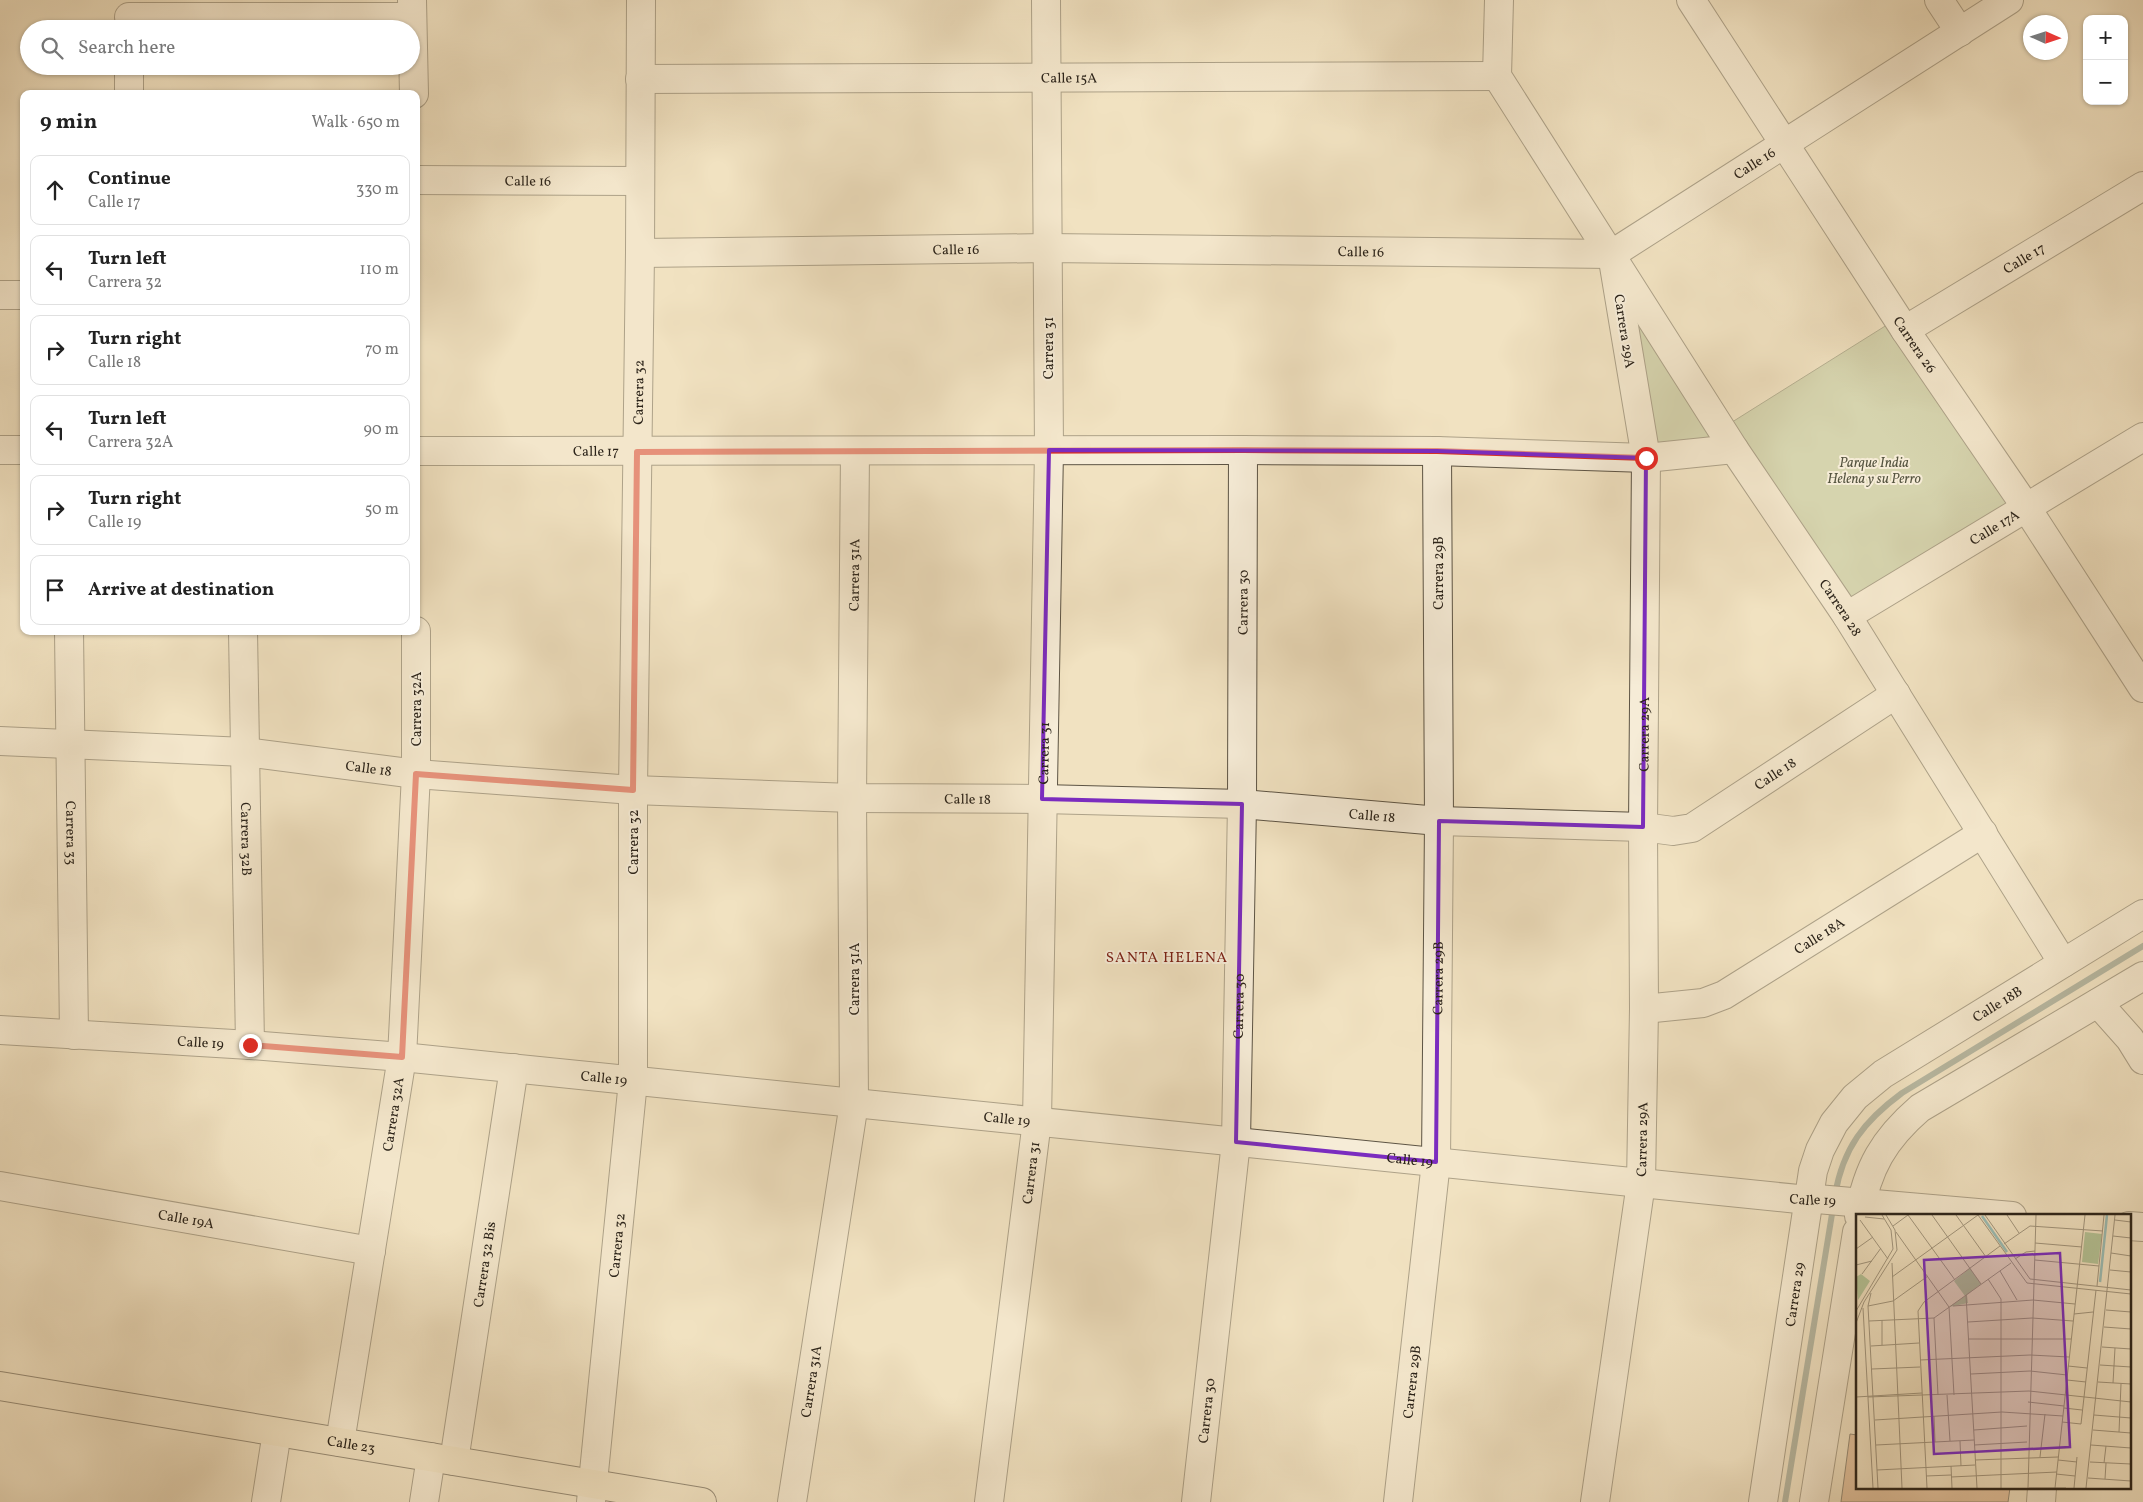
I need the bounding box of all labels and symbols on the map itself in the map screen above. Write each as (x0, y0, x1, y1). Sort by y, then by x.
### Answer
north arrow (2023, 15, 2068, 60)
street label: Calle 15A (1041, 69, 1097, 89)
street label: Calle 16 (1730, 144, 1780, 185)
street label: Calle 16 (505, 172, 551, 192)
street label: Calle 17 (2000, 239, 2050, 279)
street label: Calle 16 (933, 241, 979, 260)
street label: Calle 16 (1338, 243, 1384, 263)
street label: Carrera 29A (1608, 293, 1639, 370)
street label: Carrera 26 (1888, 313, 1940, 378)
street label: Carrera 31 (1040, 317, 1059, 379)
street label: Carrera 32 (630, 360, 650, 425)
street label: Calle 17 (573, 443, 619, 462)
route start (1635, 447, 1658, 470)
park label: Parque India Helena y su Perro (1827, 454, 1921, 489)
street label: Calle 17A (1967, 506, 2023, 551)
street label: Carrera 29B (1430, 536, 1449, 610)
street label: Carrera 31A (846, 538, 865, 611)
street label: Carrera 30 (1234, 569, 1254, 635)
street label: Carrera 28 (1814, 576, 1865, 640)
street label: Carrera 32A (408, 672, 427, 746)
street label: Carrera 29A (1635, 697, 1655, 772)
street label: Carrera 31 (1035, 722, 1055, 785)
street label: Calle 18 (1751, 754, 1800, 795)
street label: Calle 18 (344, 757, 393, 782)
street label: Calle 18 (944, 790, 991, 810)
street label: Carrera 33 (60, 801, 80, 865)
street label: Carrera 32B (235, 802, 255, 876)
street label: Calle 18 (1348, 805, 1396, 828)
street label: Carrera 32 (625, 810, 644, 874)
street label: Calle 18A (1791, 914, 1849, 960)
street label: Carrera 29B (1429, 941, 1449, 1015)
street label: Carrera 31A (846, 943, 865, 1015)
district label: SANTA HELENA (1106, 948, 1228, 969)
street label: Carrera 30 (1230, 973, 1250, 1039)
street label: Calle 18B (1969, 982, 2026, 1028)
street label: Calle 19 (177, 1033, 224, 1054)
route end (239, 1034, 262, 1057)
street label: Calle 19 (580, 1067, 628, 1091)
street label: Carrera 32A (379, 1076, 410, 1153)
street label: Carrera 29A (1633, 1102, 1653, 1177)
street label: Calle 19 (983, 1108, 1031, 1132)
street label: Carrera 31 (1019, 1140, 1045, 1205)
street label: Calle 19 (1386, 1149, 1434, 1173)
street label: Calle 19 (1788, 1190, 1837, 1212)
street label: Calle 19A (156, 1206, 216, 1234)
street label: Carrera 32 (605, 1212, 631, 1279)
inset map (1856, 1214, 2130, 1490)
street label: Carrera 32 Bis (470, 1220, 501, 1309)
street label: Carrera 29 (1782, 1261, 1810, 1328)
street label: Carrera 31A (797, 1344, 827, 1419)
street label: Carrera 29B (1399, 1344, 1426, 1420)
street label: Carrera 30 (1195, 1377, 1221, 1444)
street label: Calle 23 (326, 1432, 376, 1459)

